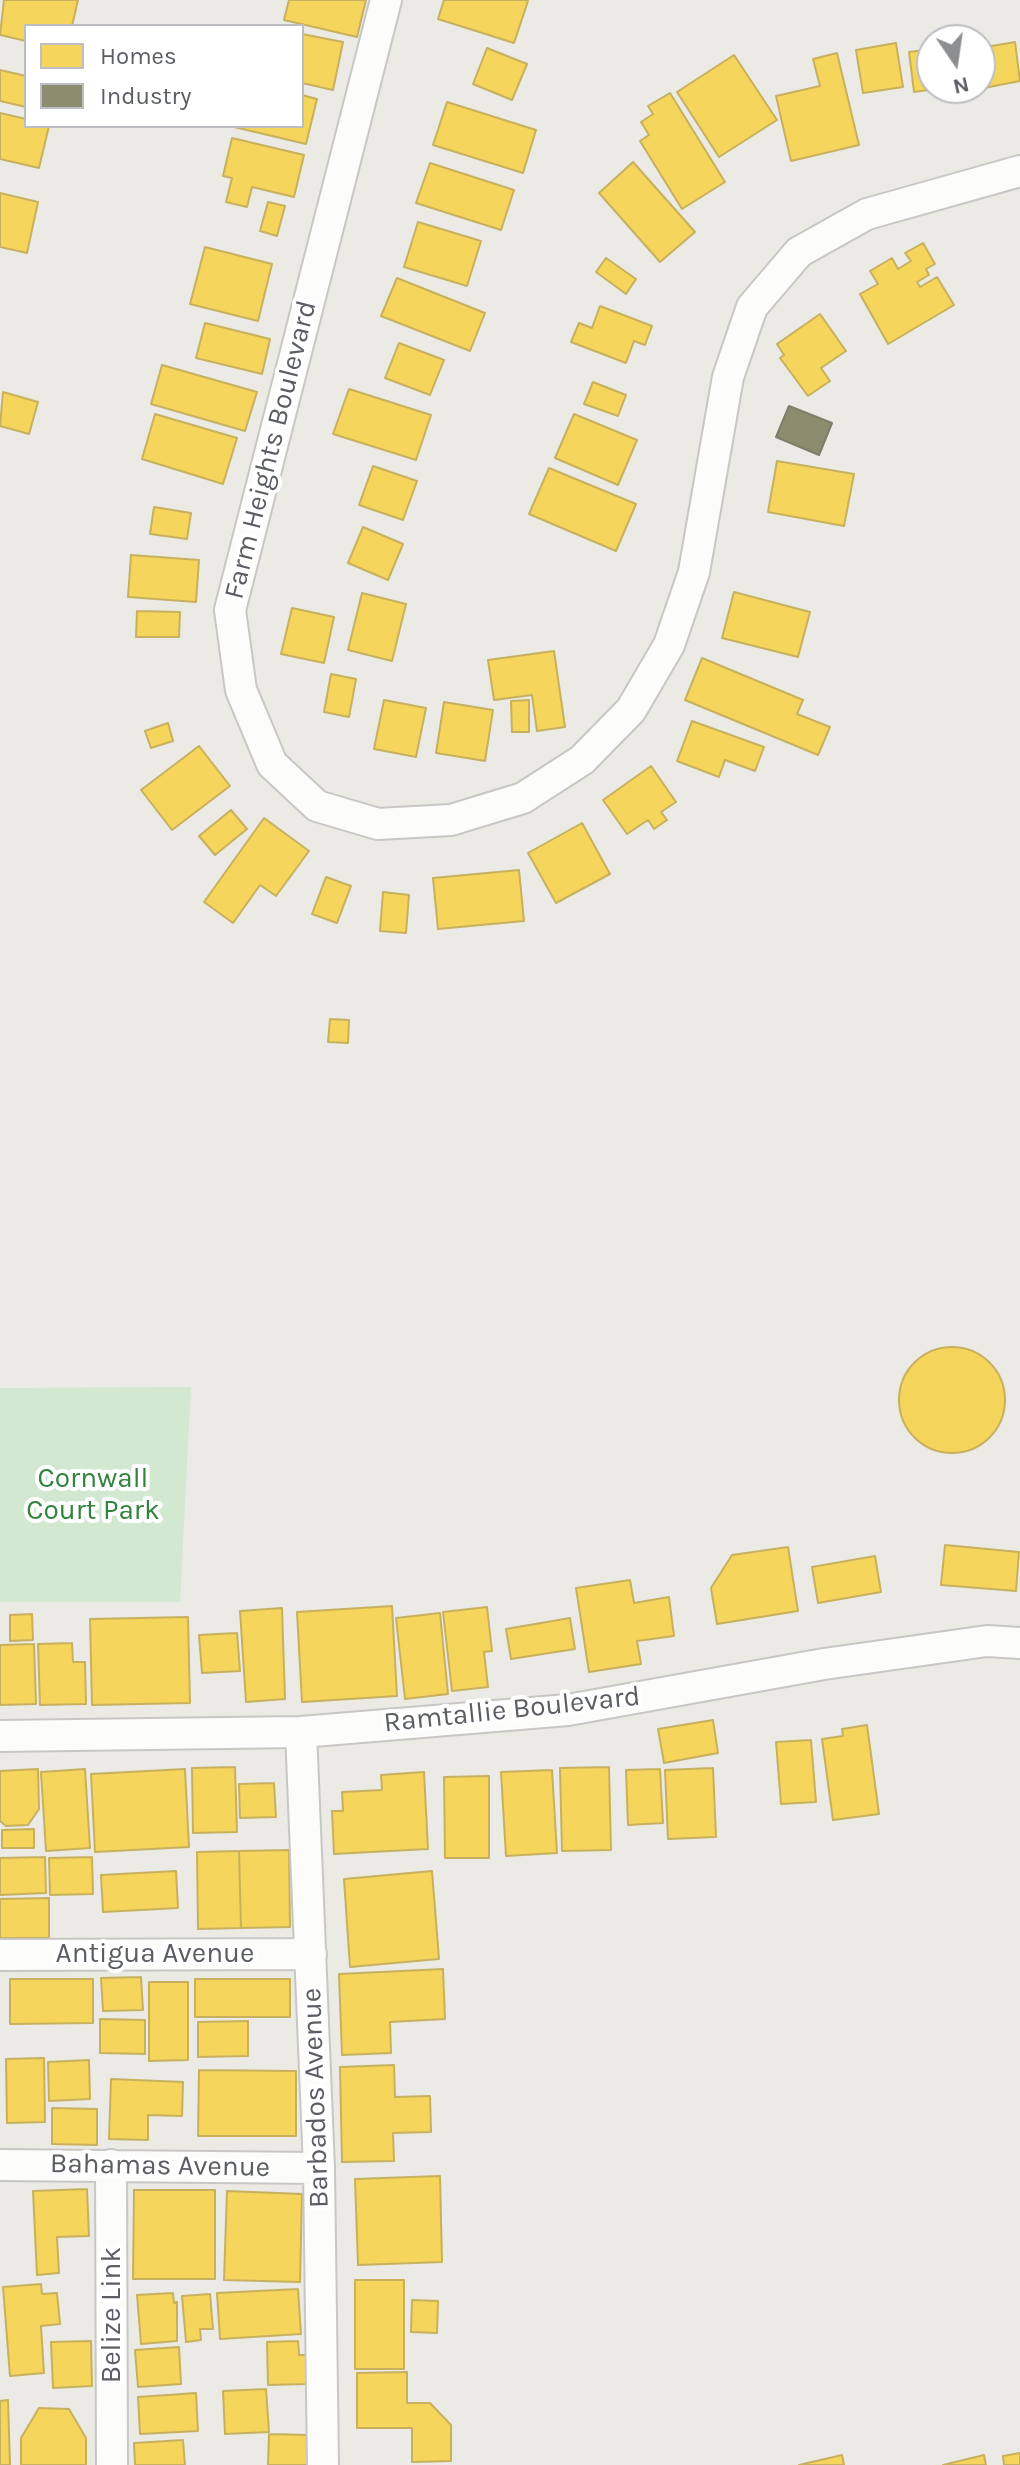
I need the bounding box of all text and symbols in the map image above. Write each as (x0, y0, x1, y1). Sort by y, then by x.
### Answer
legend (24, 24, 304, 128)
north arrow (916, 24, 996, 104)
text: Homes (100, 42, 177, 70)
text: N (950, 71, 972, 100)
text: Industry (100, 82, 191, 110)
street label: Farm Heights Boulevard (218, 297, 324, 603)
park label: Cornwall Court Park (26, 1462, 160, 1528)
street label: Ramtallie Boulevard (382, 1680, 642, 1740)
street label: Antigua Avenue (56, 1937, 254, 1971)
street label: Barbados Avenue (295, 1987, 337, 2209)
street label: Bahamas Avenue (50, 2147, 270, 2185)
street label: Belize Link (95, 2247, 129, 2383)

